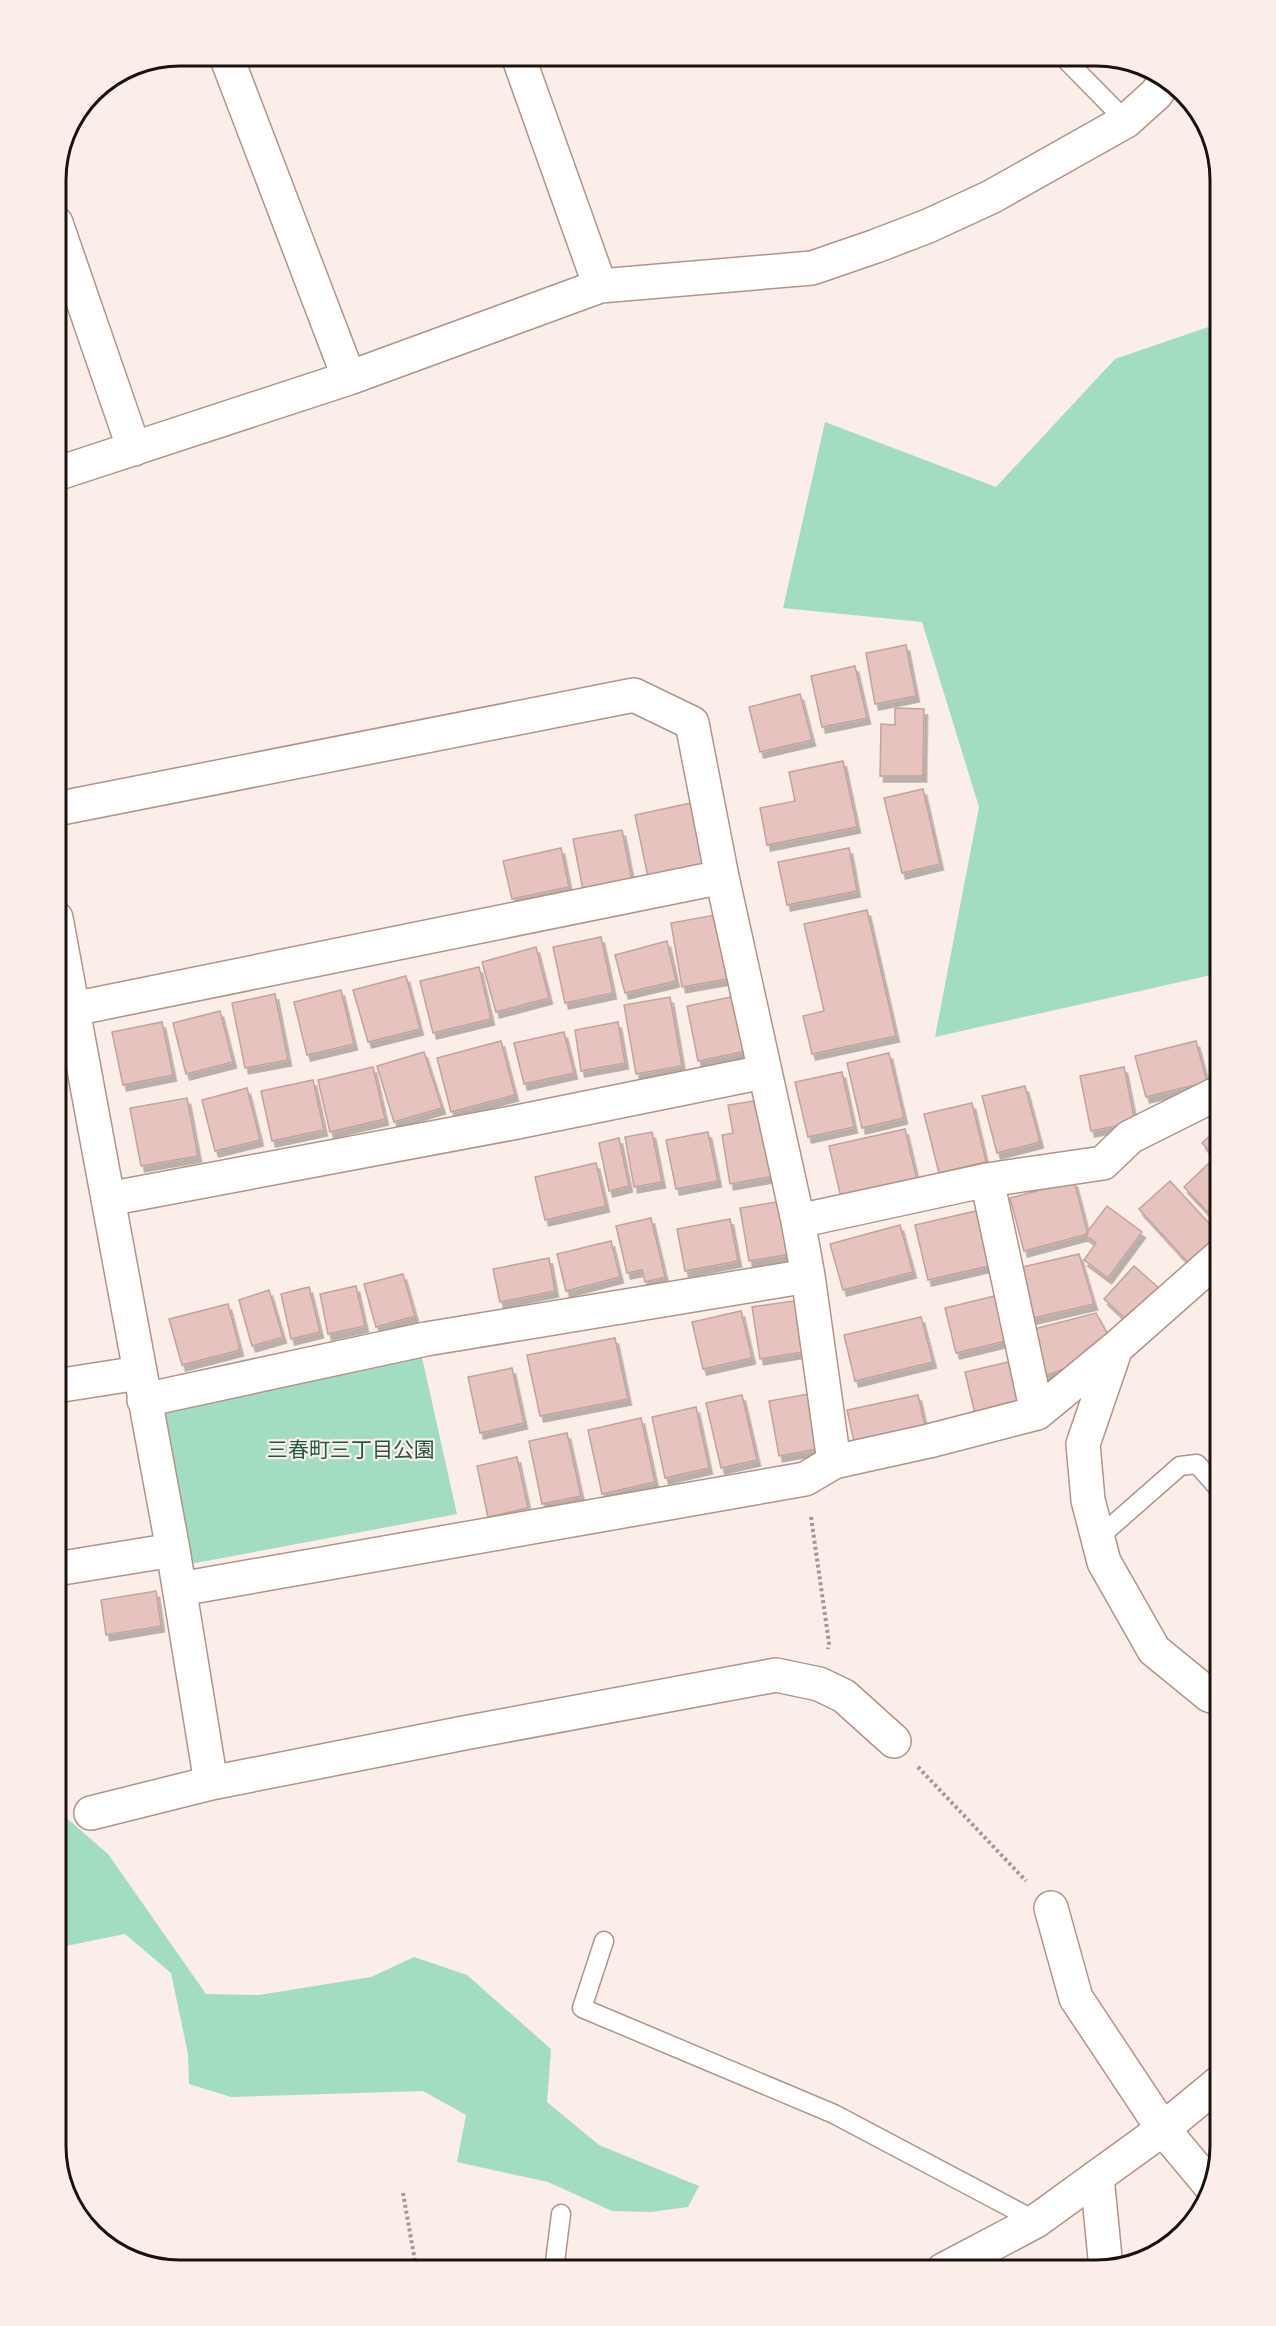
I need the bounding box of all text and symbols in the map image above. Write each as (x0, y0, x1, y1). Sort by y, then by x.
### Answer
park label: 三春町三丁目公園 (267, 1437, 435, 1462)

